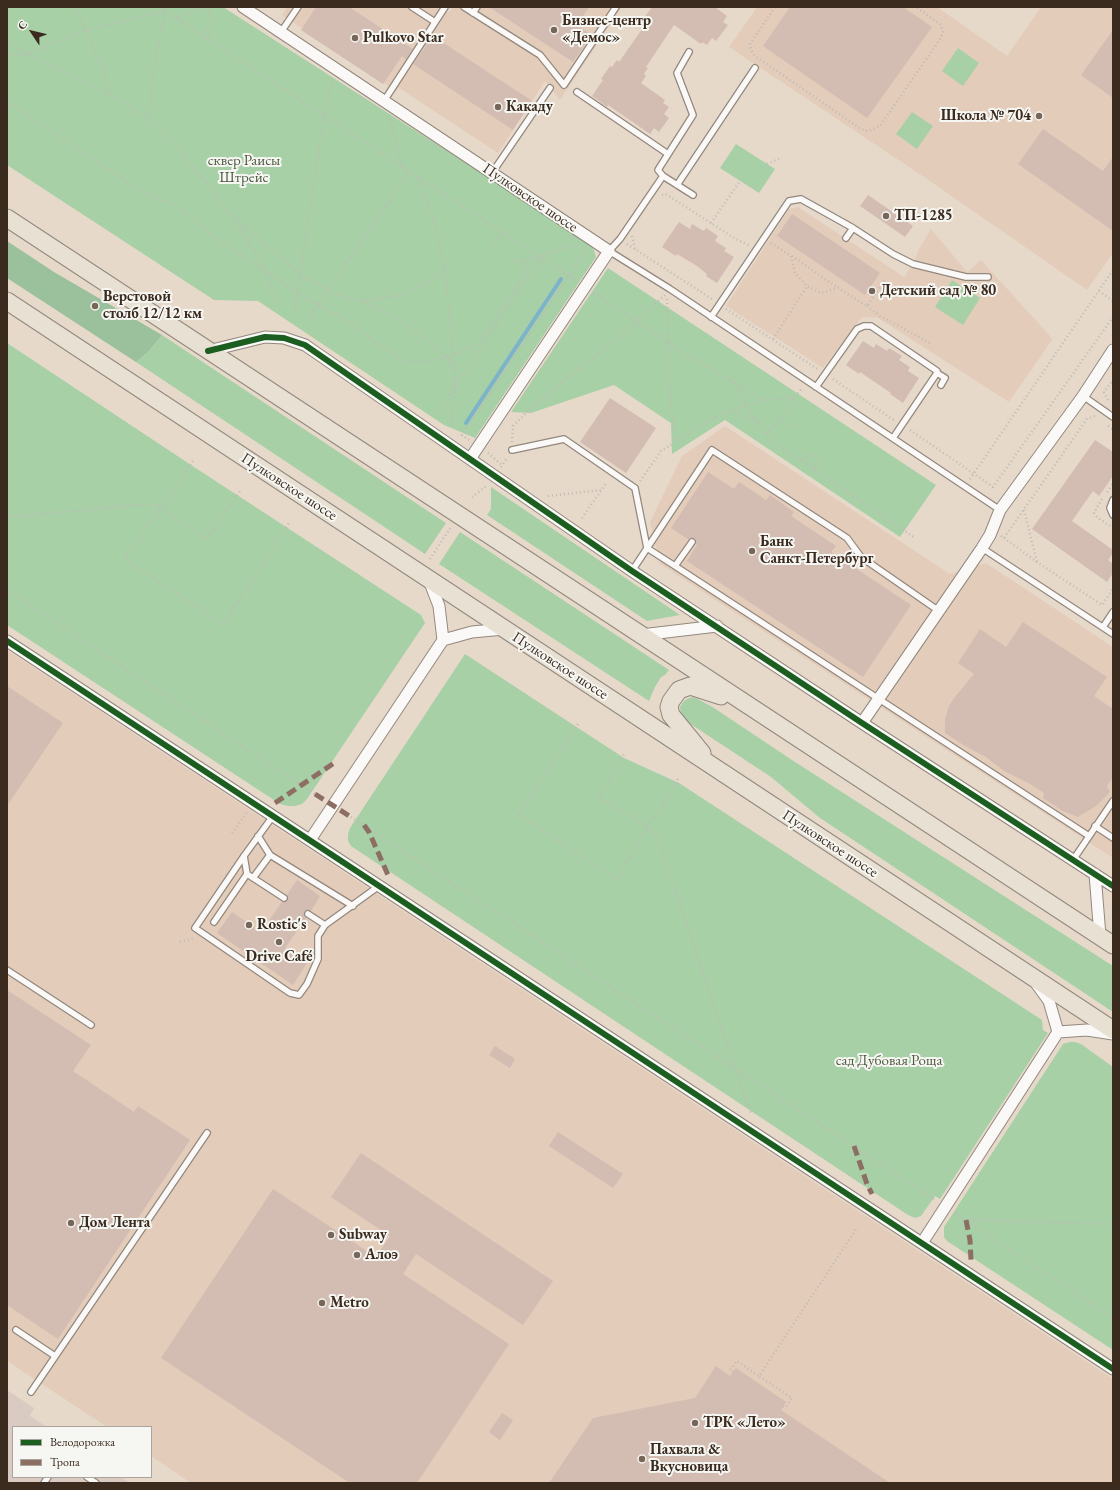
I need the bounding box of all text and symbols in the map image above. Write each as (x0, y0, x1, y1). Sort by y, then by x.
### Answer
north arrow (12, 12, 52, 52)
place label: Бизнес-центр «Демос» (562, 12, 651, 47)
text: С (14, 18, 30, 32)
marker: Бизнес-центр «Демос» (549, 25, 559, 35)
place label: Pulkovo Star (363, 29, 444, 47)
marker: Pulkovo Star (350, 33, 360, 43)
place label: Какаду (506, 98, 553, 116)
marker: Какаду (493, 102, 503, 112)
place label: Школа № 704 (941, 107, 1031, 125)
marker: Школа № 704 (1034, 111, 1044, 121)
park label: сквер Раисы Штрейс (208, 152, 280, 187)
street label: Пулковское шоссе (479, 160, 581, 236)
place label: ТП-1285 (894, 207, 953, 225)
marker: ТП-1285 (881, 211, 891, 221)
place label: Детский сад № 80 (880, 282, 996, 300)
marker: Детский сад № 80 (867, 286, 877, 296)
place label: Верстовой столб 12/12 км (103, 288, 202, 323)
marker: Верстовой столб 12/12 км (90, 301, 100, 311)
street label: Пулковское шоссе (238, 449, 340, 525)
place label: Банк Санкт-Петербург (760, 533, 874, 568)
marker: Банк Санкт-Петербург (747, 546, 757, 556)
street label: Пулковское шоссе (509, 628, 611, 704)
street label: Пулковское шоссе (779, 806, 881, 882)
place label: Rostic's (257, 916, 307, 934)
marker: Rostic's (244, 920, 254, 930)
marker: Drive Café (274, 937, 284, 947)
place label: Drive Café (245, 948, 313, 966)
park label: сад Дубовая Роща (836, 1052, 942, 1070)
place label: Дом Лента (79, 1214, 150, 1232)
marker: Дом Лента (66, 1218, 76, 1228)
place label: Subway (339, 1226, 387, 1244)
marker: Subway (326, 1230, 336, 1240)
place label: Алоэ (365, 1246, 398, 1264)
marker: Алоэ (352, 1250, 362, 1260)
place label: Metro (330, 1294, 369, 1312)
marker: Metro (317, 1298, 327, 1308)
place label: ТРК «Лето» (703, 1414, 786, 1432)
marker: ТРК «Лето» (690, 1418, 700, 1428)
legend (12, 1426, 152, 1478)
text: Велодорожка (50, 1434, 115, 1450)
place label: Пахвала & Вкусновица (650, 1441, 728, 1476)
text: Тропа (50, 1454, 80, 1470)
marker: Пахвала & Вкусновица (637, 1454, 647, 1464)

